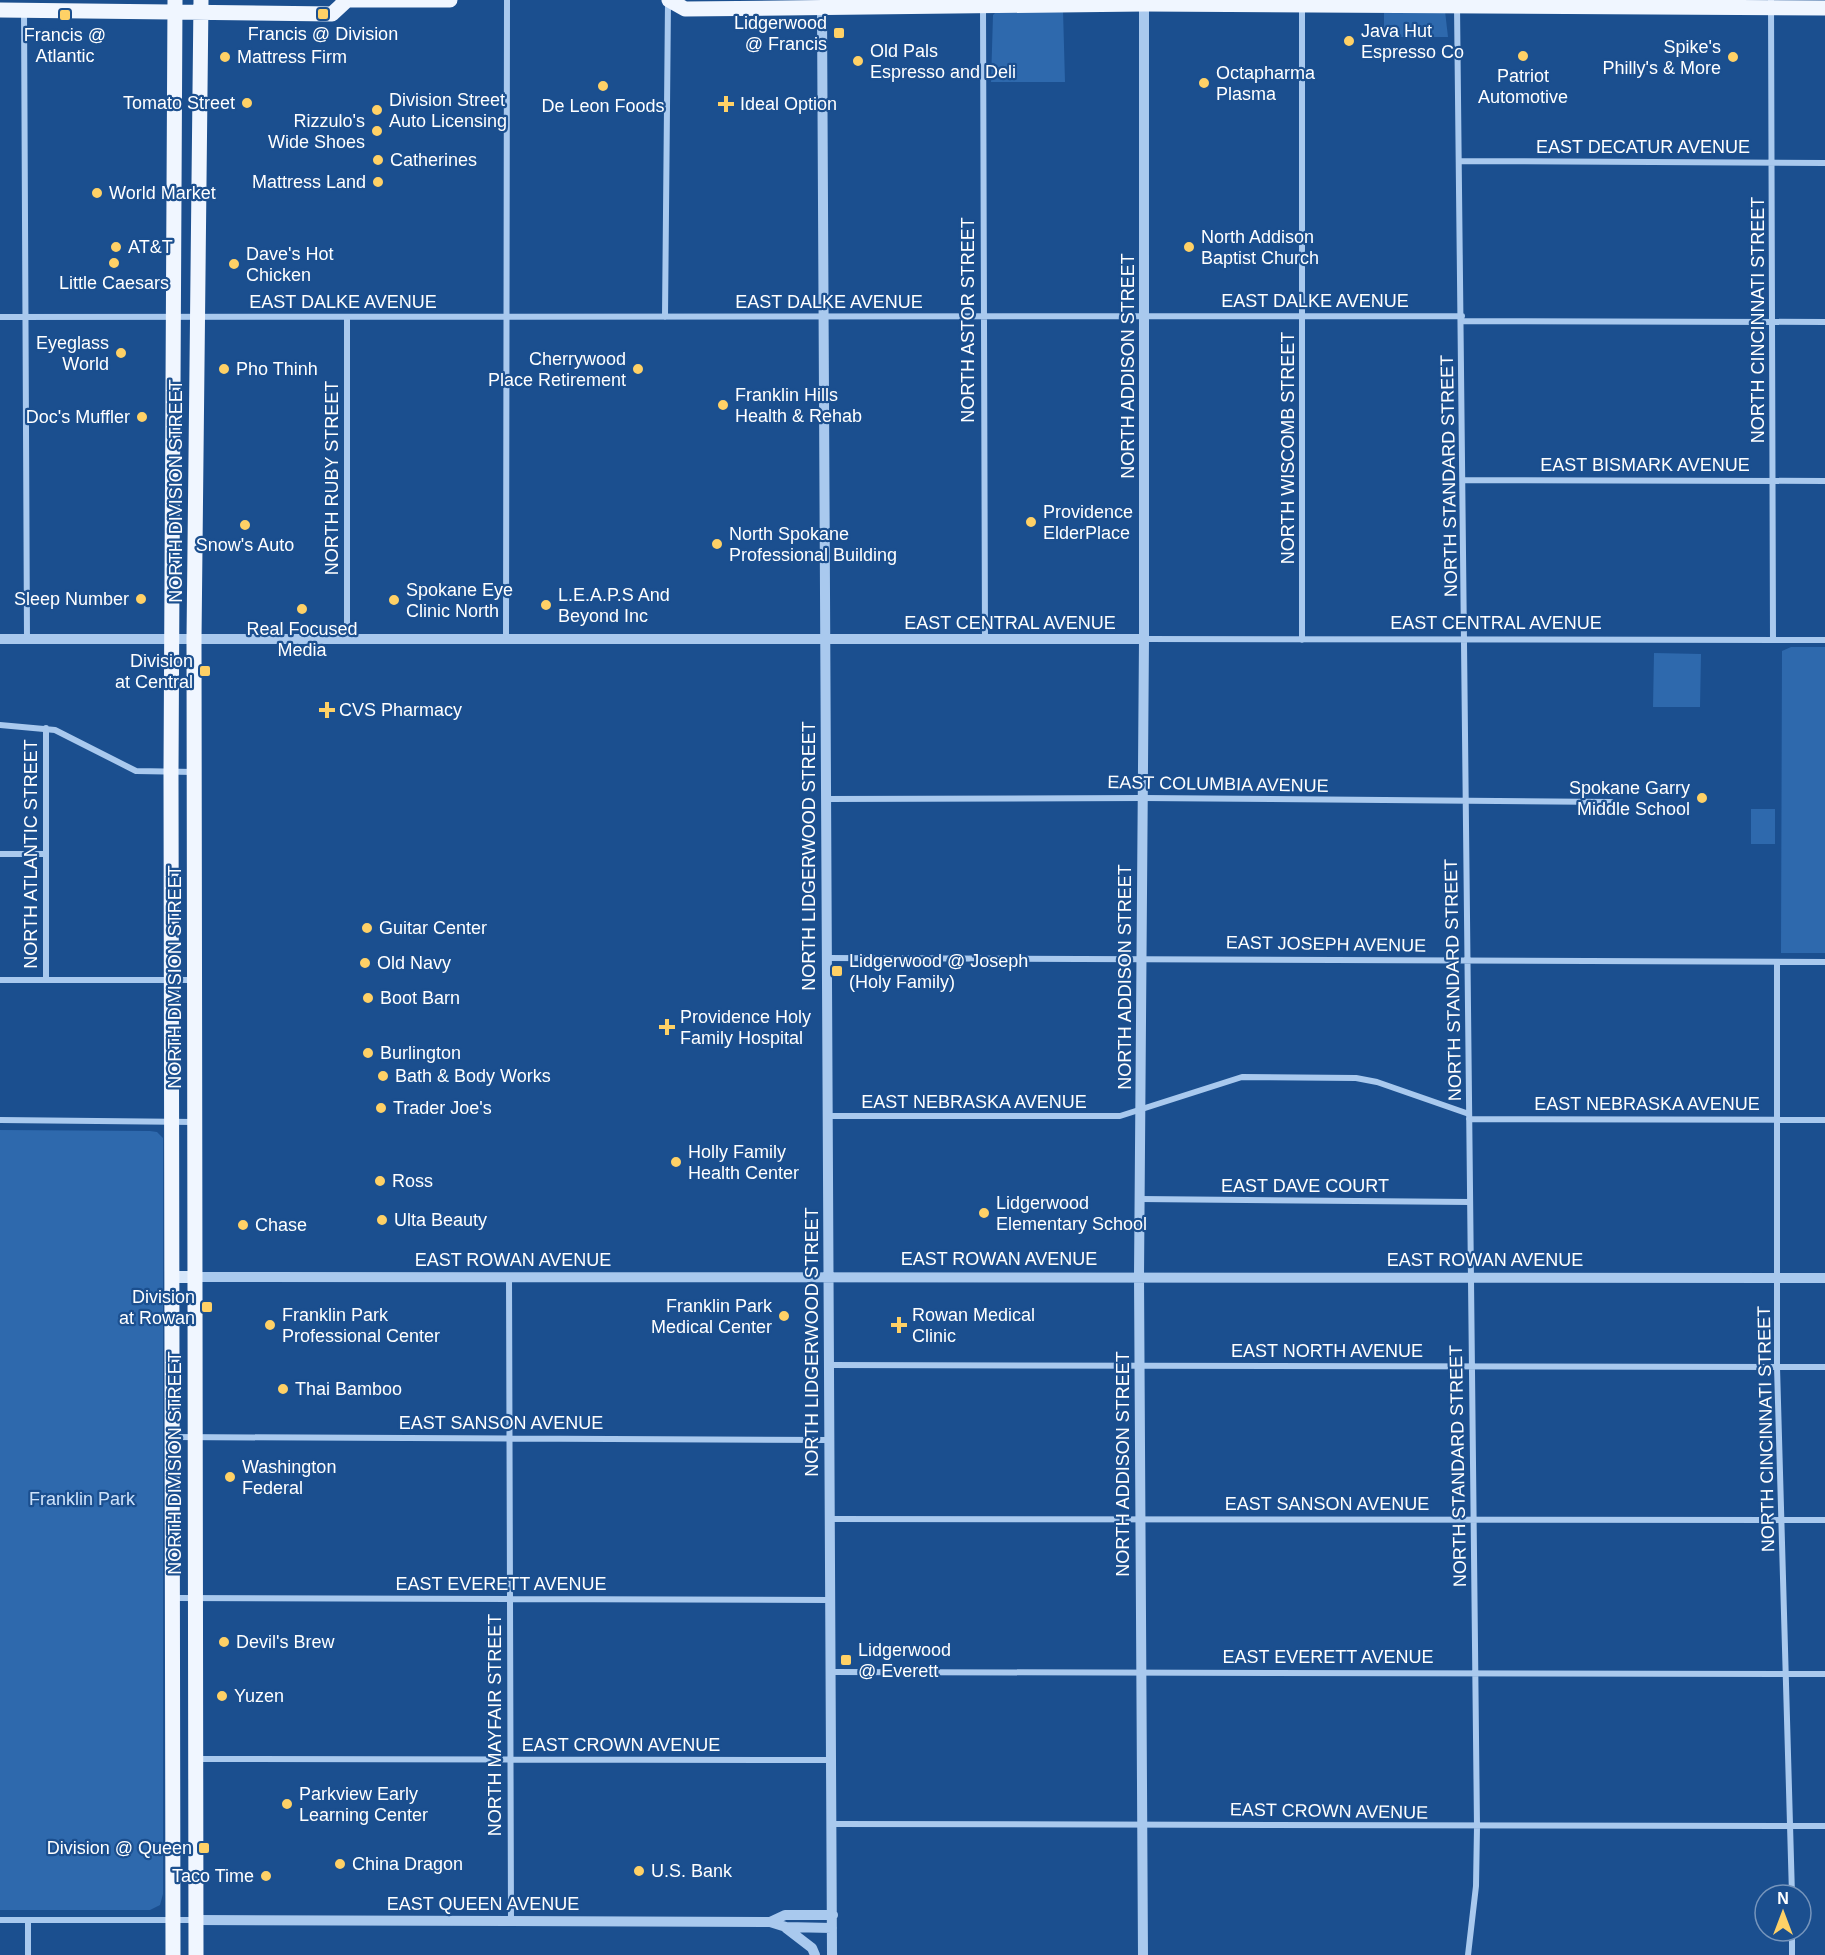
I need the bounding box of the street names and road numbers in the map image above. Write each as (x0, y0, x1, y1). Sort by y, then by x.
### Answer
street label: EAST DECATUR AVENUE (1536, 137, 1750, 157)
street label: NORTH CINCINNATI STREET (1748, 197, 1768, 443)
street label: NORTH ASTOR STREET (958, 217, 978, 423)
street label: NORTH ADDISON STREET (1118, 253, 1138, 479)
street label: EAST DALKE AVENUE (1221, 291, 1409, 311)
street label: EAST DALKE AVENUE (249, 292, 437, 312)
street label: EAST DALKE AVENUE (735, 292, 923, 312)
street label: NORTH WISCOMB STREET (1278, 332, 1298, 564)
street label: NORTH STANDARD STREET (1437, 355, 1461, 597)
street label: NORTH DIVISION STREET (166, 379, 186, 603)
street label: NORTH RUBY STREET (322, 381, 342, 575)
street label: EAST BISMARK AVENUE (1540, 455, 1750, 475)
street label: EAST CENTRAL AVENUE (904, 613, 1116, 633)
street label: EAST CENTRAL AVENUE (1390, 613, 1602, 633)
street label: NORTH LIDGERWOOD STREET (799, 721, 819, 991)
street label: NORTH ATLANTIC STREET (21, 739, 41, 969)
street label: EAST COLUMBIA AVENUE (1107, 772, 1329, 796)
street label: NORTH STANDARD STREET (1441, 859, 1465, 1101)
street label: NORTH ADDISON STREET (1115, 864, 1135, 1090)
street label: NORTH DIVISION STREET (165, 865, 185, 1089)
street label: EAST JOSEPH AVENUE (1226, 932, 1426, 956)
street label: EAST NEBRASKA AVENUE (861, 1092, 1087, 1112)
street label: EAST NEBRASKA AVENUE (1534, 1094, 1760, 1114)
street label: EAST DAVE COURT (1221, 1176, 1389, 1196)
street label: NORTH LIDGERWOOD STREET (802, 1207, 822, 1477)
street label: EAST ROWAN AVENUE (901, 1249, 1097, 1269)
street label: EAST ROWAN AVENUE (415, 1250, 611, 1270)
street label: EAST ROWAN AVENUE (1387, 1250, 1583, 1270)
street label: NORTH CINCINNATI STREET (1754, 1306, 1778, 1552)
street label: EAST NORTH AVENUE (1231, 1341, 1423, 1361)
street label: NORTH STANDARD STREET (1446, 1345, 1470, 1587)
street label: NORTH DIVISION STREET (165, 1351, 185, 1575)
street label: NORTH ADDISON STREET (1113, 1351, 1133, 1577)
street label: EAST SANSON AVENUE (399, 1413, 603, 1433)
street label: EAST SANSON AVENUE (1225, 1494, 1429, 1514)
street label: EAST EVERETT AVENUE (395, 1574, 607, 1594)
street label: NORTH MAYFAIR STREET (485, 1614, 505, 1836)
street label: EAST EVERETT AVENUE (1222, 1647, 1434, 1667)
street label: EAST CROWN AVENUE (522, 1735, 720, 1755)
street label: EAST CROWN AVENUE (1230, 1799, 1428, 1823)
street label: EAST QUEEN AVENUE (387, 1894, 579, 1914)

